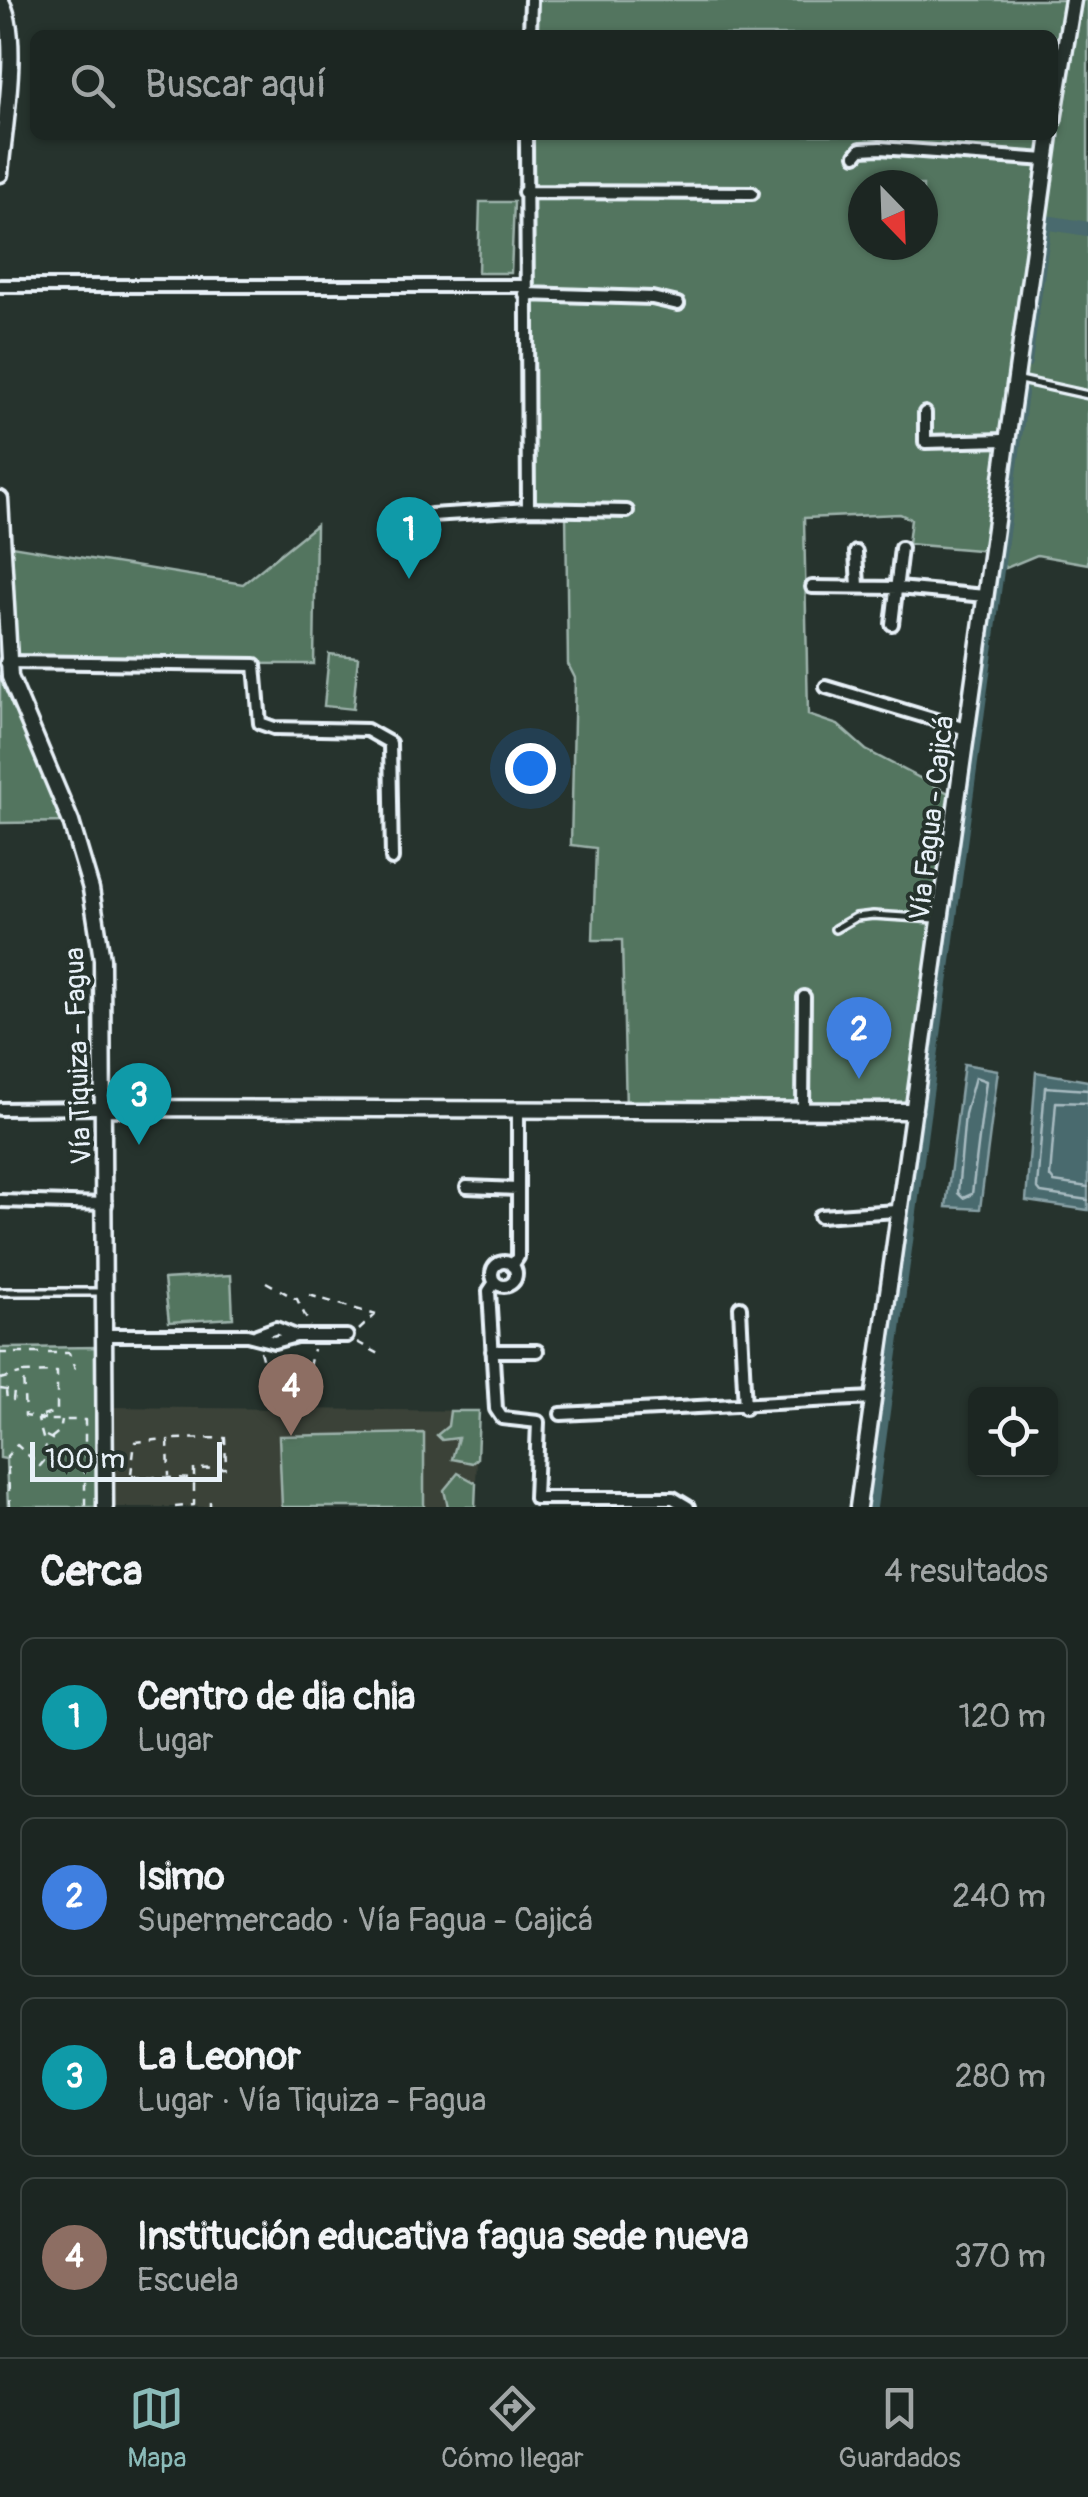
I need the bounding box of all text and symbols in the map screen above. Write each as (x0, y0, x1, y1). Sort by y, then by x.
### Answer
search box (30, 30, 1058, 140)
icon: search (65, 58, 120, 113)
text: Buscar aquí (145, 61, 327, 109)
north arrow (848, 170, 938, 260)
pin: 1 (376, 496, 442, 579)
street label: Vía Fagua - Cajicá (903, 714, 962, 923)
your location (505, 743, 556, 794)
street label: Vía Tiquiza - Fagua (57, 947, 100, 1165)
pin: 2 (826, 996, 892, 1079)
pin: 3 (106, 1062, 172, 1145)
pin: 4 (258, 1354, 324, 1436)
map controls (968, 1387, 1058, 1477)
button: locate (968, 1387, 1058, 1477)
scale bar (30, 1437, 222, 1482)
text: 100 m (45, 1442, 125, 1477)
text: Cerca (40, 1546, 142, 1598)
text: 4 resultados (884, 1552, 1048, 1592)
text: Centro de dia chia (137, 1673, 416, 1721)
text: 1 (68, 1697, 81, 1737)
text: 120 m (958, 1697, 1046, 1737)
text: Lugar (137, 1721, 214, 1761)
text: Isimo (137, 1853, 225, 1901)
text: 2 (66, 1877, 83, 1917)
text: 240 m (952, 1877, 1046, 1917)
text: Supermercado · Vía Fagua - Cajicá (137, 1901, 593, 1941)
text: La Leonor (137, 2033, 301, 2081)
text: 3 (66, 2057, 83, 2097)
text: 280 m (955, 2057, 1046, 2097)
text: Lugar · Vía Tiquiza - Fagua (137, 2081, 486, 2121)
text: Institución educativa fagua sede nueva (137, 2213, 749, 2261)
text: 4 (65, 2237, 84, 2277)
text: 370 m (954, 2237, 1046, 2277)
text: Escuela (137, 2261, 239, 2301)
tab: Mapa (127, 2381, 187, 2476)
tab: Cómo llegar (441, 2381, 584, 2476)
tab: Guardados (838, 2381, 961, 2476)

